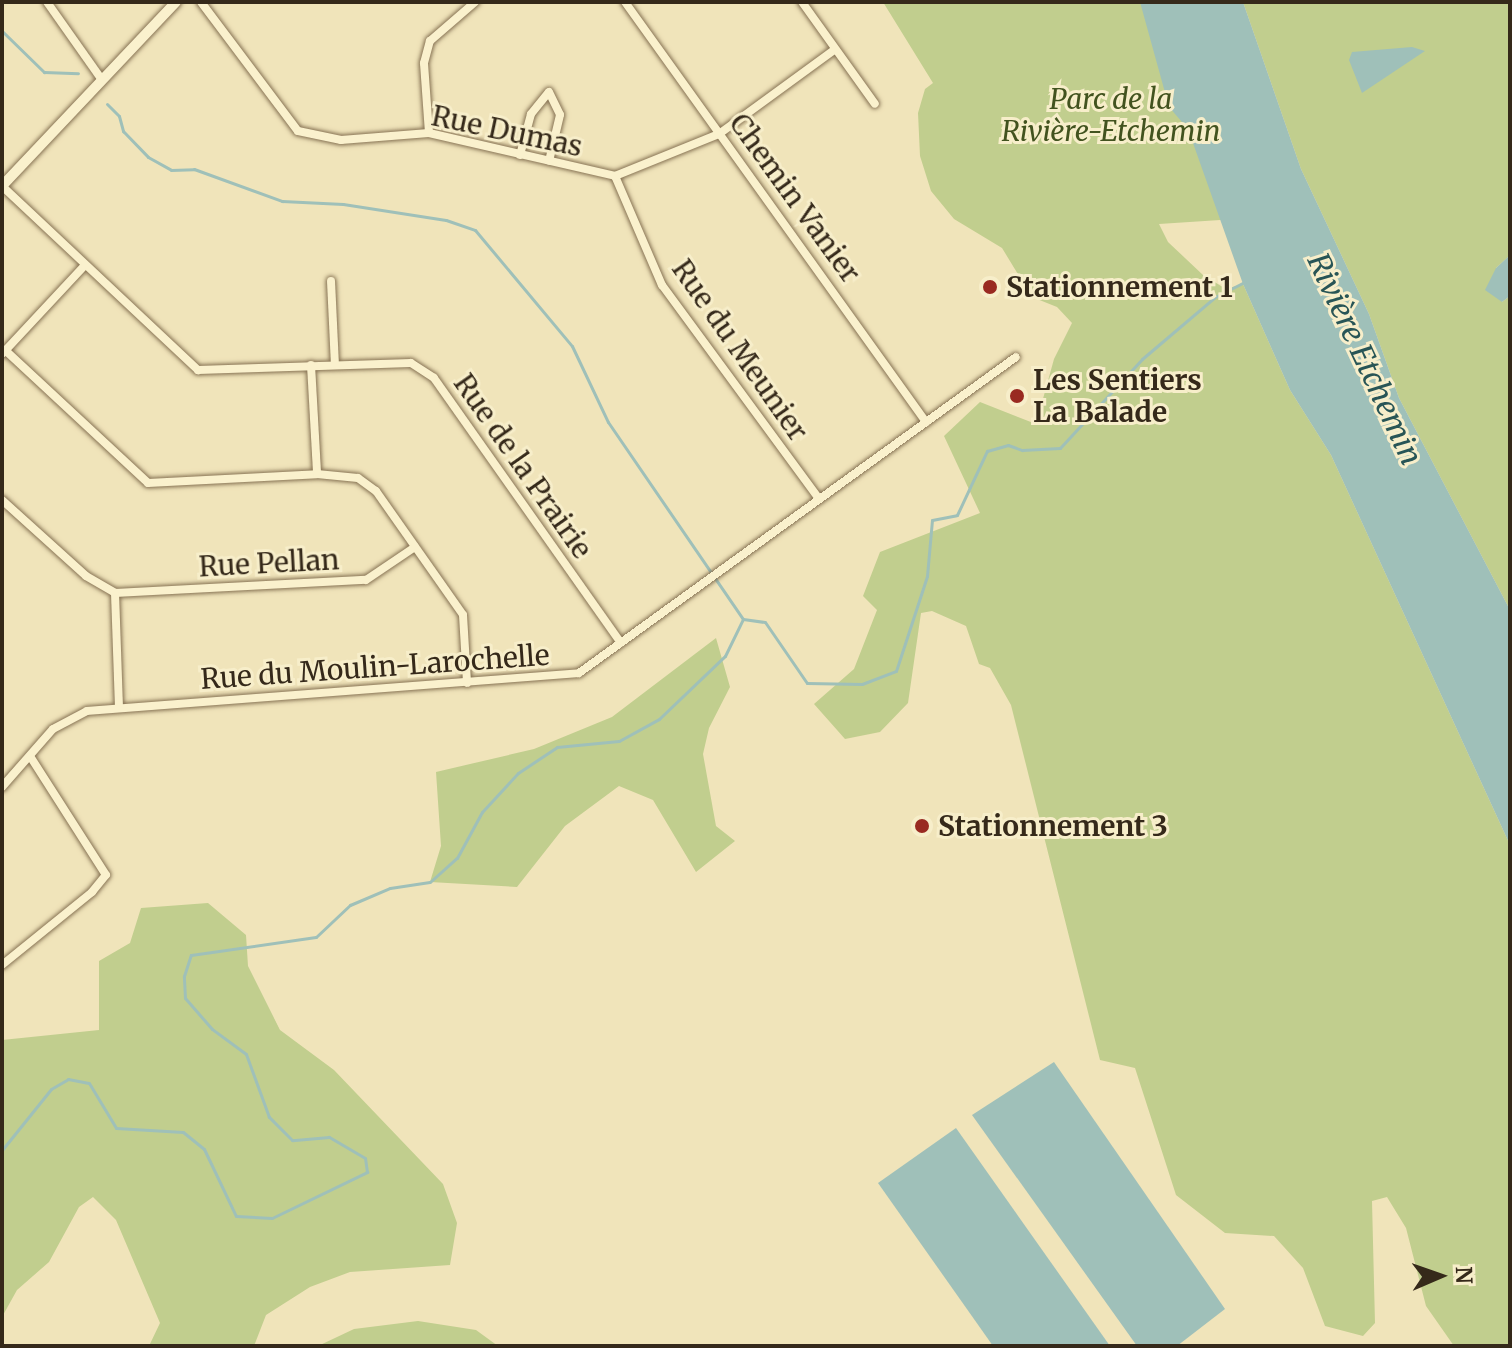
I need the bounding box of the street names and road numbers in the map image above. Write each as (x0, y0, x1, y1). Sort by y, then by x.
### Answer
street label: Rue Dumas (429, 99, 585, 163)
street label: Chemin Vanier (723, 107, 867, 289)
street label: Rue du Meunier (665, 253, 815, 447)
street label: Rue de la Prairie (447, 367, 599, 565)
street label: Rue Pellan (198, 543, 340, 583)
street label: Rue du Moulin-Larochelle (200, 638, 550, 696)

